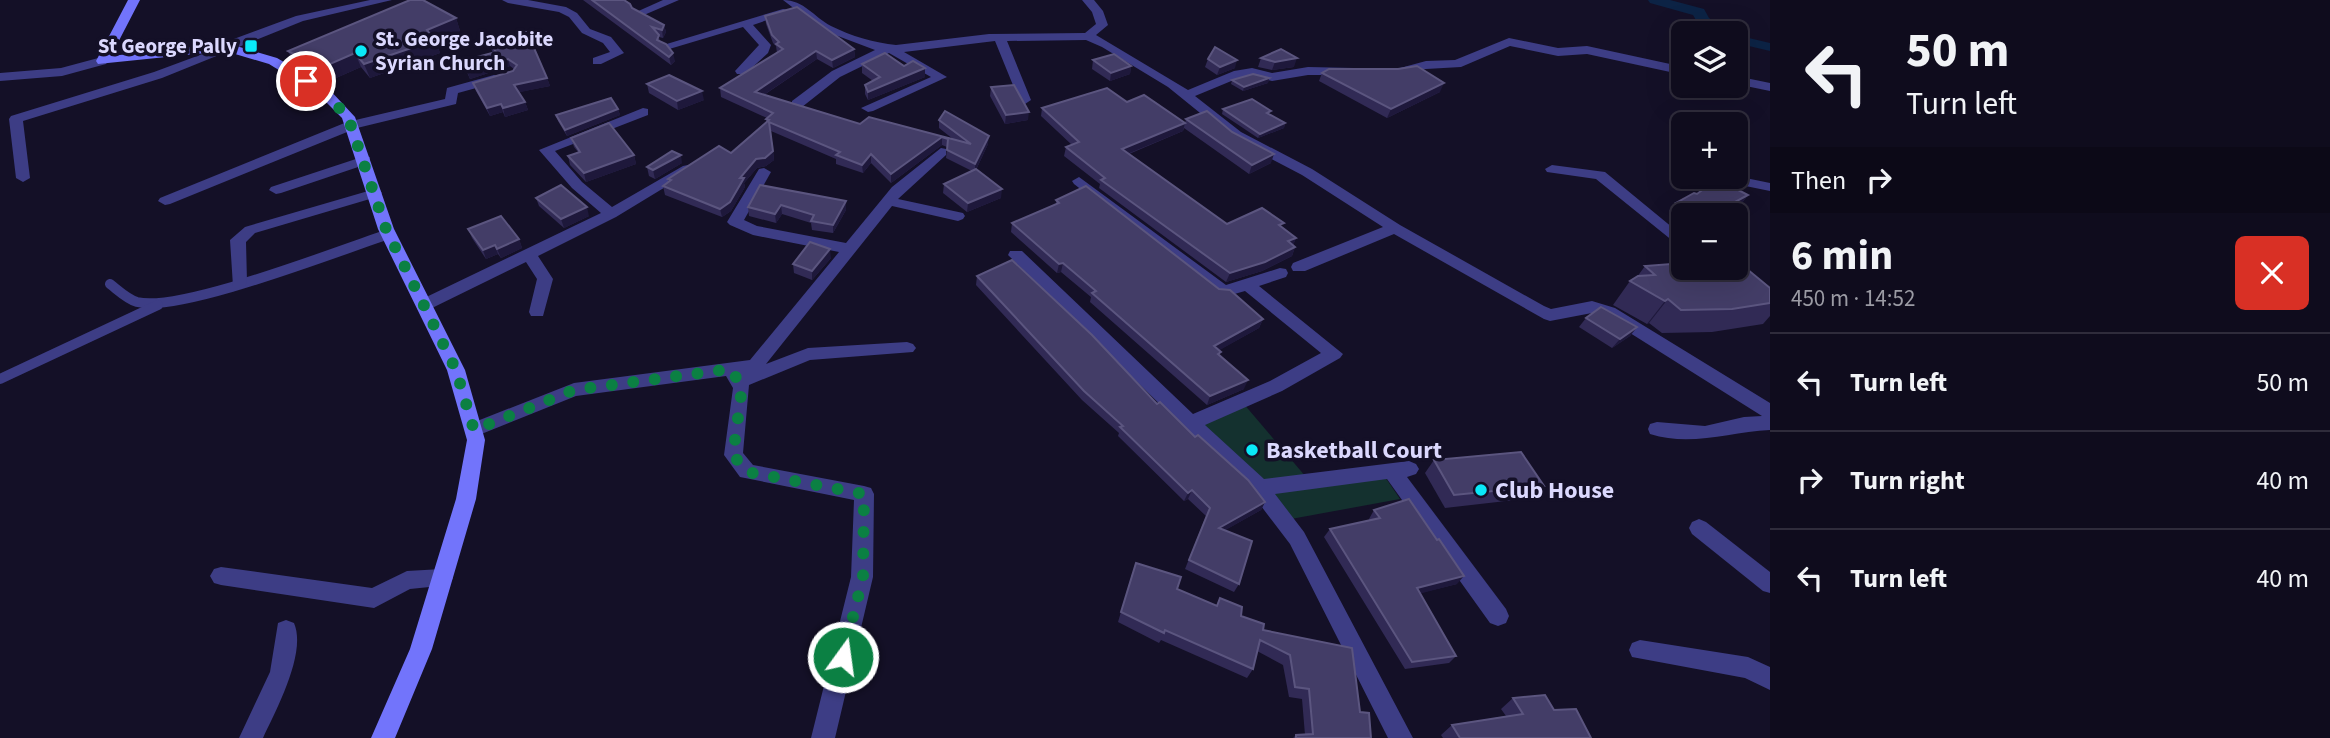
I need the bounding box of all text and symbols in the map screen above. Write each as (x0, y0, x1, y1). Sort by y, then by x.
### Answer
text: 50 m (1906, 16, 2010, 86)
map controls (1671, 21, 1748, 280)
button: layers (1671, 21, 1748, 98)
place label: St. George Jacobite Syrian Church (375, 24, 553, 78)
icon: left (1791, 28, 1882, 119)
place label: St George Pally (98, 31, 237, 61)
marker: St George Pally (243, 38, 259, 54)
marker: St. George Jacobite Syrian Church (353, 43, 369, 59)
pin (276, 51, 336, 111)
icon: arrive (287, 62, 325, 100)
text: Turn left (1906, 81, 2017, 127)
button: + (1671, 112, 1748, 189)
icon: right (1860, 161, 1898, 199)
text: Then (1791, 162, 1846, 199)
button: − (1671, 203, 1748, 280)
text: 6 min (1791, 226, 1893, 286)
button: close (2235, 236, 2309, 310)
text: 450 m · 14:52 (1791, 282, 1915, 315)
icon: left (1791, 363, 1829, 401)
text: Turn left (1850, 364, 1947, 401)
text: 50 m (2256, 364, 2309, 401)
place label: Basketball Court (1266, 433, 1442, 468)
marker: Basketball Court (1244, 442, 1260, 458)
icon: right (1791, 461, 1829, 499)
text: Turn right (1850, 462, 1965, 499)
text: 40 m (2256, 462, 2309, 499)
place label: Club House (1495, 473, 1614, 508)
marker: Club House (1473, 482, 1489, 498)
icon: left (1791, 559, 1829, 597)
text: Turn left (1850, 560, 1947, 597)
text: 40 m (2256, 560, 2309, 597)
position arrow (806, 620, 880, 694)

